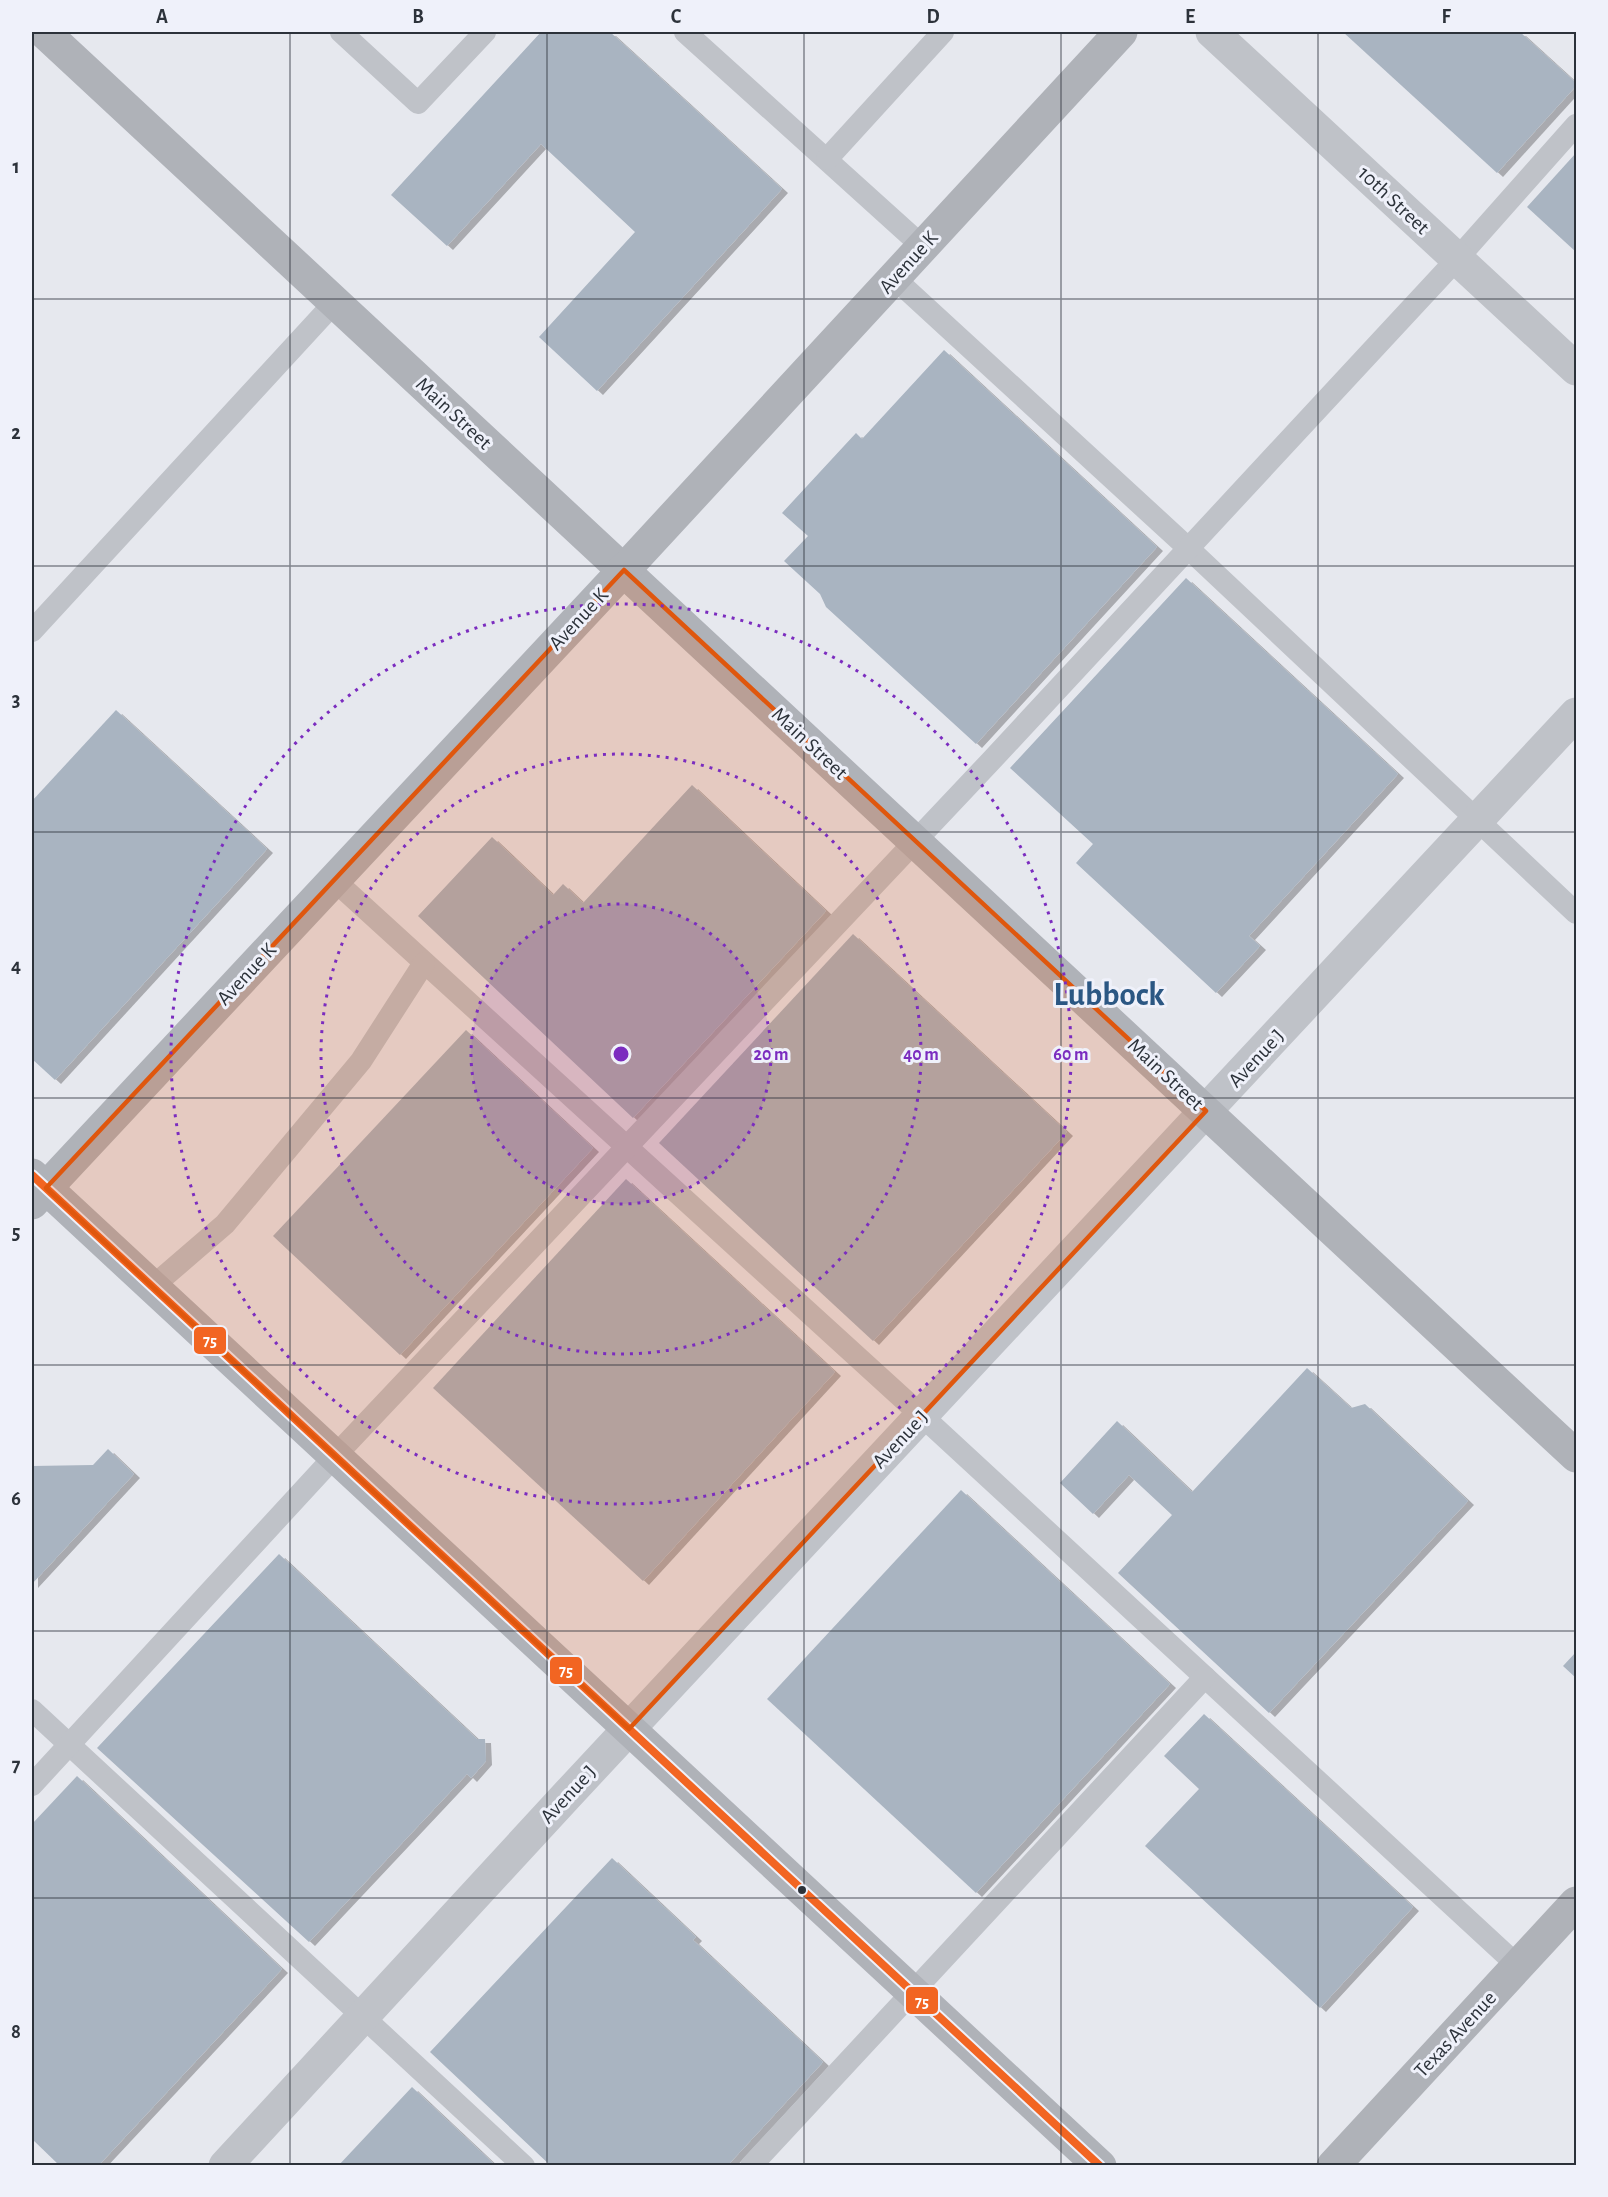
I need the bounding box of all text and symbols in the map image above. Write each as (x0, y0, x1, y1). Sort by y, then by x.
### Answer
text: A (156, 7, 168, 27)
text: B (412, 7, 424, 27)
text: C (671, 7, 682, 27)
text: D (926, 7, 940, 27)
text: E (1185, 7, 1195, 27)
text: F (1441, 7, 1451, 27)
text: 1 (12, 157, 20, 177)
street label: 10th Street (1354, 162, 1434, 239)
street label: Avenue K (875, 227, 942, 298)
street label: Main Street (412, 373, 496, 454)
text: 2 (11, 423, 21, 443)
street label: Avenue K (545, 584, 612, 654)
text: 3 (12, 690, 20, 710)
street label: Main Street (768, 703, 852, 784)
street label: Avenue K (213, 939, 280, 1009)
text: 4 (11, 956, 21, 976)
district label: Lubbock (1053, 979, 1165, 1012)
street label: Avenue J (1224, 1025, 1288, 1092)
street label: Main Street (1124, 1034, 1208, 1115)
centre of rings (611, 1044, 631, 1064)
text: 20 m (753, 1046, 789, 1064)
text: 40 m (903, 1046, 939, 1064)
text: 60 m (1053, 1046, 1089, 1064)
text: 5 (12, 1223, 20, 1243)
line badge: 75 (193, 1326, 227, 1355)
text: 75 (203, 1333, 217, 1349)
street label: Avenue J (868, 1406, 932, 1473)
text: 6 (11, 1489, 21, 1509)
line badge: 75 (549, 1656, 583, 1685)
text: 75 (559, 1663, 573, 1679)
text: 7 (12, 1755, 21, 1775)
street label: Avenue J (536, 1761, 600, 1828)
unlabelled marker (796, 1884, 808, 1896)
line badge: 75 (905, 1986, 939, 2015)
street label: Texas Avenue (1410, 1987, 1500, 2082)
text: 75 (915, 1994, 929, 2010)
text: 8 (11, 2022, 21, 2042)

